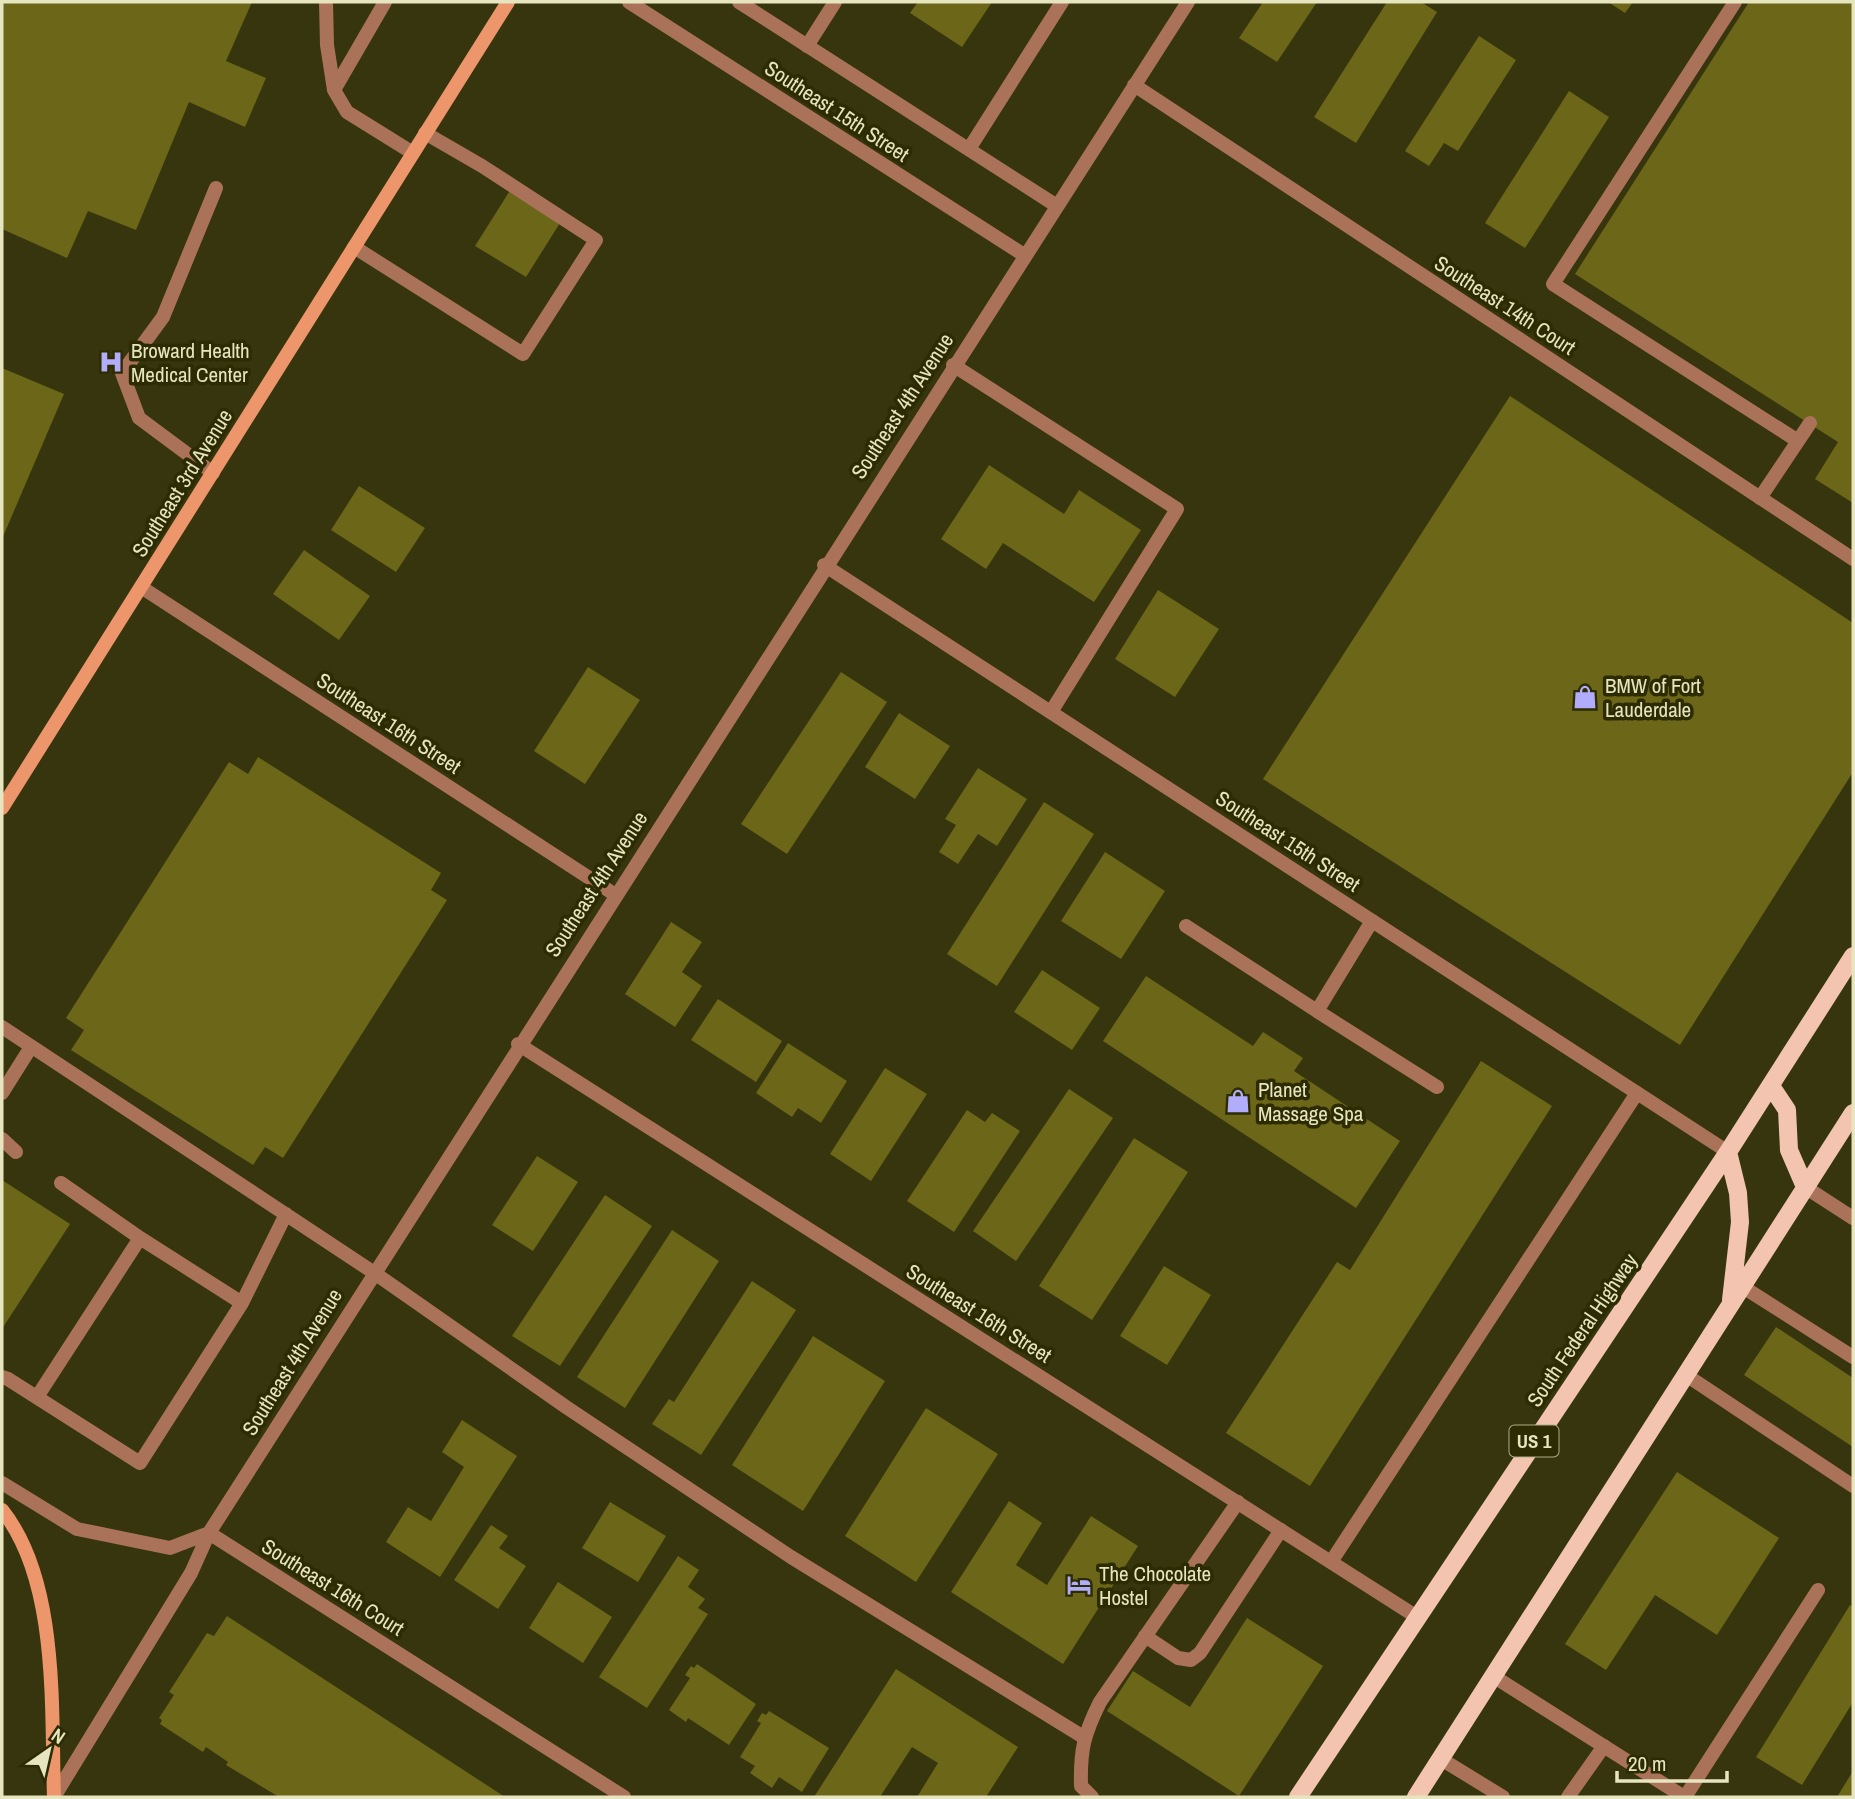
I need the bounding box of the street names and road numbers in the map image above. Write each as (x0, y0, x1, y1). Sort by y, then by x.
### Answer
street label: Southeast 15th Street (759, 53, 915, 169)
street label: Southeast 14th Court (1429, 249, 1581, 362)
street label: Southeast 4th Avenue (844, 328, 960, 484)
street label: Southeast 3rd Avenue (125, 404, 239, 562)
street label: Southeast 16th Street (311, 665, 467, 781)
street label: Southeast 15th Street (1210, 783, 1366, 899)
street label: Southeast 4th Avenue (538, 806, 654, 962)
street label: South Federal Highway (1520, 1247, 1644, 1412)
street label: Southeast 16th Street (901, 1257, 1058, 1370)
street label: Southeast 4th Avenue (235, 1283, 349, 1441)
road number: US 1 (1510, 1426, 1558, 1456)
street label: Southeast 16th Court (256, 1532, 410, 1643)

